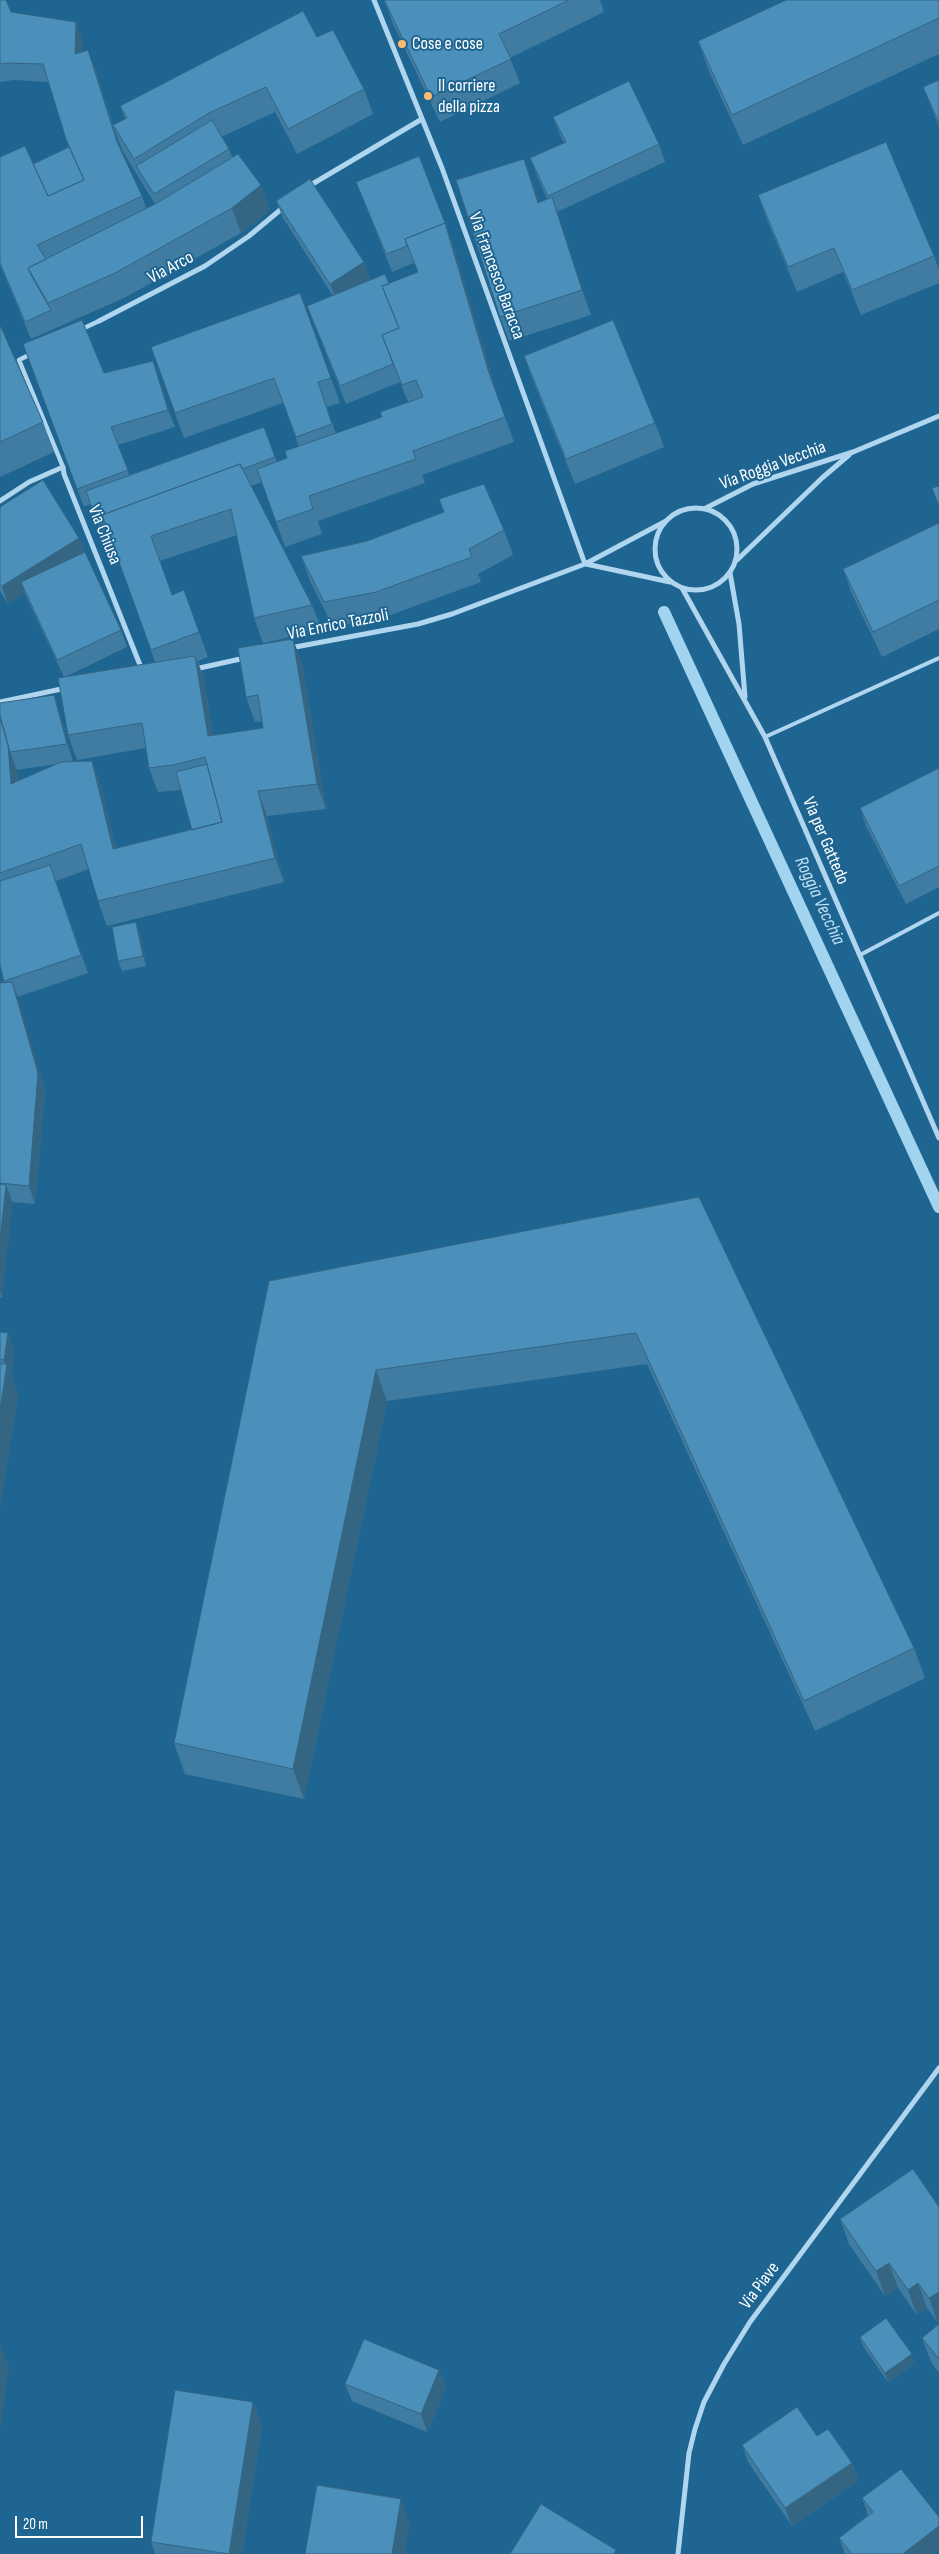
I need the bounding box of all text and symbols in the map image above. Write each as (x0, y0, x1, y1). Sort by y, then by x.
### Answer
place label: Cose e cose (412, 33, 483, 55)
marker: Cose e cose (396, 38, 408, 50)
place label: Il corriere della pizza (438, 75, 500, 118)
marker: Il corriere della pizza (422, 90, 434, 102)
street label: Via Francesco Baracca (463, 210, 529, 342)
street label: Via Arco (144, 247, 198, 289)
street label: Via Roggia Vecchia (717, 437, 829, 495)
street label: Via Chiusa (82, 502, 126, 568)
street label: Via Enrico Tazzoli (286, 605, 390, 645)
street label: Via per Gattedo (797, 794, 853, 888)
water label: Roggia Vecchia (789, 853, 849, 949)
street label: Via Piave (735, 2258, 785, 2314)
scale bar (18, 2506, 145, 2538)
text: 20 m (23, 2515, 48, 2534)

